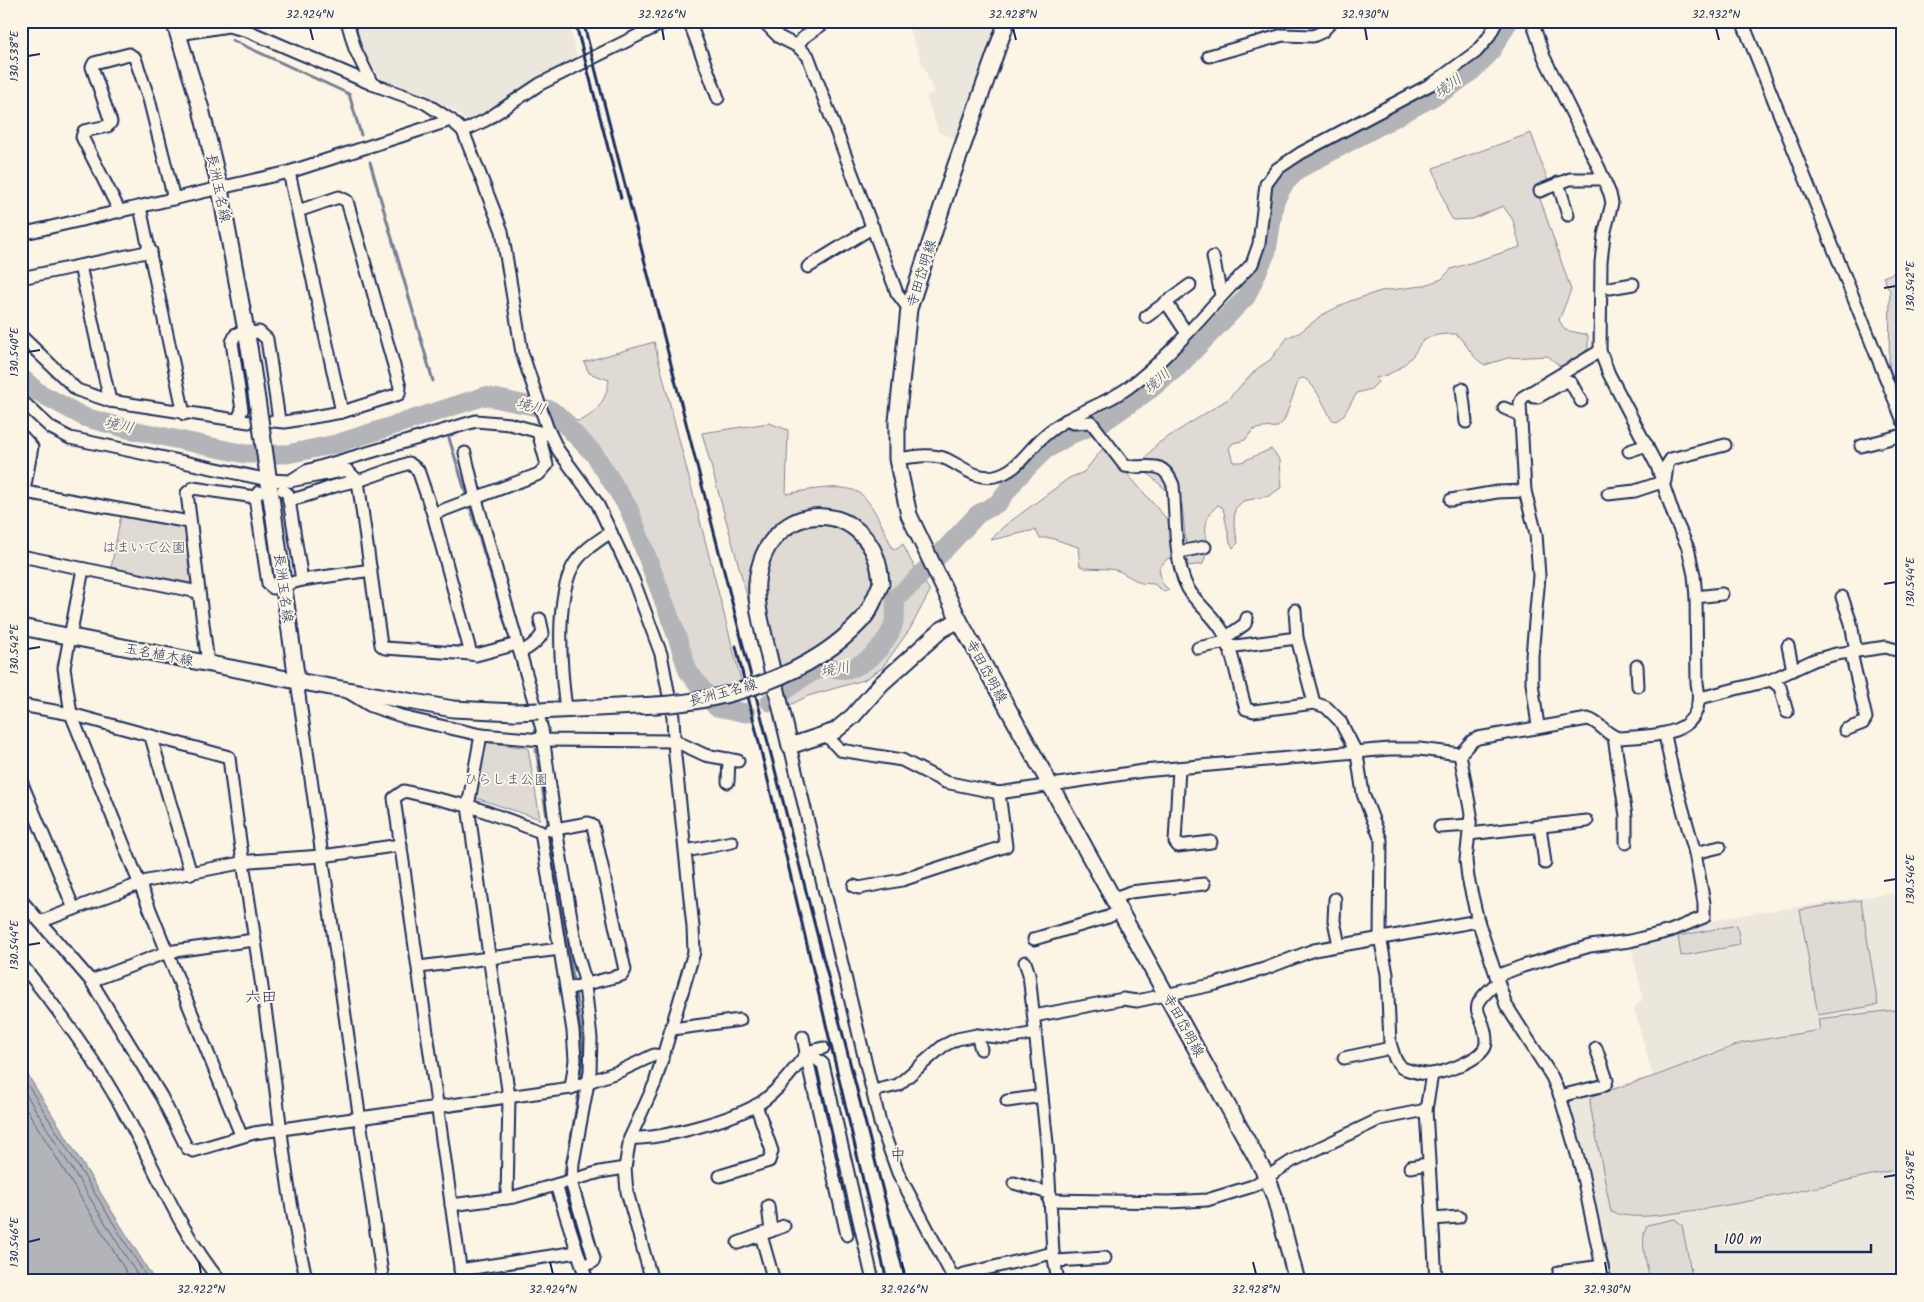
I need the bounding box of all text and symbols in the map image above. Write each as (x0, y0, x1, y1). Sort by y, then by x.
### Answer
text: 32.924°N (286, 5, 334, 24)
text: 32.926°N (638, 5, 686, 24)
text: 32.928°N (989, 5, 1037, 24)
text: 32.930°N (1341, 5, 1389, 24)
text: 32.932°N (1692, 5, 1740, 24)
text: 130.538°E (5, 29, 24, 82)
water label: 境川 (1429, 68, 1468, 105)
street label: 長洲玉名線 (200, 152, 236, 225)
street label: 寺田岱明線 (901, 237, 943, 310)
text: 130.542°E (1901, 260, 1920, 311)
text: 130.540°E (5, 326, 24, 377)
water label: 境川 (1138, 363, 1177, 401)
water label: 境川 (513, 392, 548, 422)
water label: 境川 (101, 411, 136, 441)
park label: はまいで公園 (102, 537, 186, 559)
street label: 長洲玉名線 (267, 552, 299, 624)
text: 130.544°E (1901, 556, 1920, 607)
text: 130.542°E (5, 623, 24, 674)
street label: 寺田岱明線 (960, 636, 1013, 707)
street label: 玉名植木線 (122, 638, 195, 672)
water label: 境川 (818, 655, 852, 685)
street label: 長洲玉名線 (687, 673, 760, 713)
park label: ひらしま公園 (464, 769, 548, 791)
text: 130.546°E (1901, 853, 1920, 904)
text: 130.544°E (5, 919, 24, 970)
district label: 六田 (245, 985, 277, 1010)
street label: 寺田岱明線 (1157, 990, 1210, 1061)
district label: 中 (890, 1143, 906, 1168)
text: 130.548°E (1901, 1149, 1920, 1200)
text: 130.546°E (5, 1216, 24, 1267)
scale bar (1716, 1222, 1872, 1254)
text: 100 m (1724, 1228, 1762, 1252)
text: 32.922°N (177, 1280, 225, 1299)
text: 32.924°N (529, 1280, 577, 1299)
text: 32.926°N (880, 1280, 928, 1299)
text: 32.928°N (1232, 1280, 1280, 1299)
text: 32.930°N (1583, 1280, 1631, 1299)

